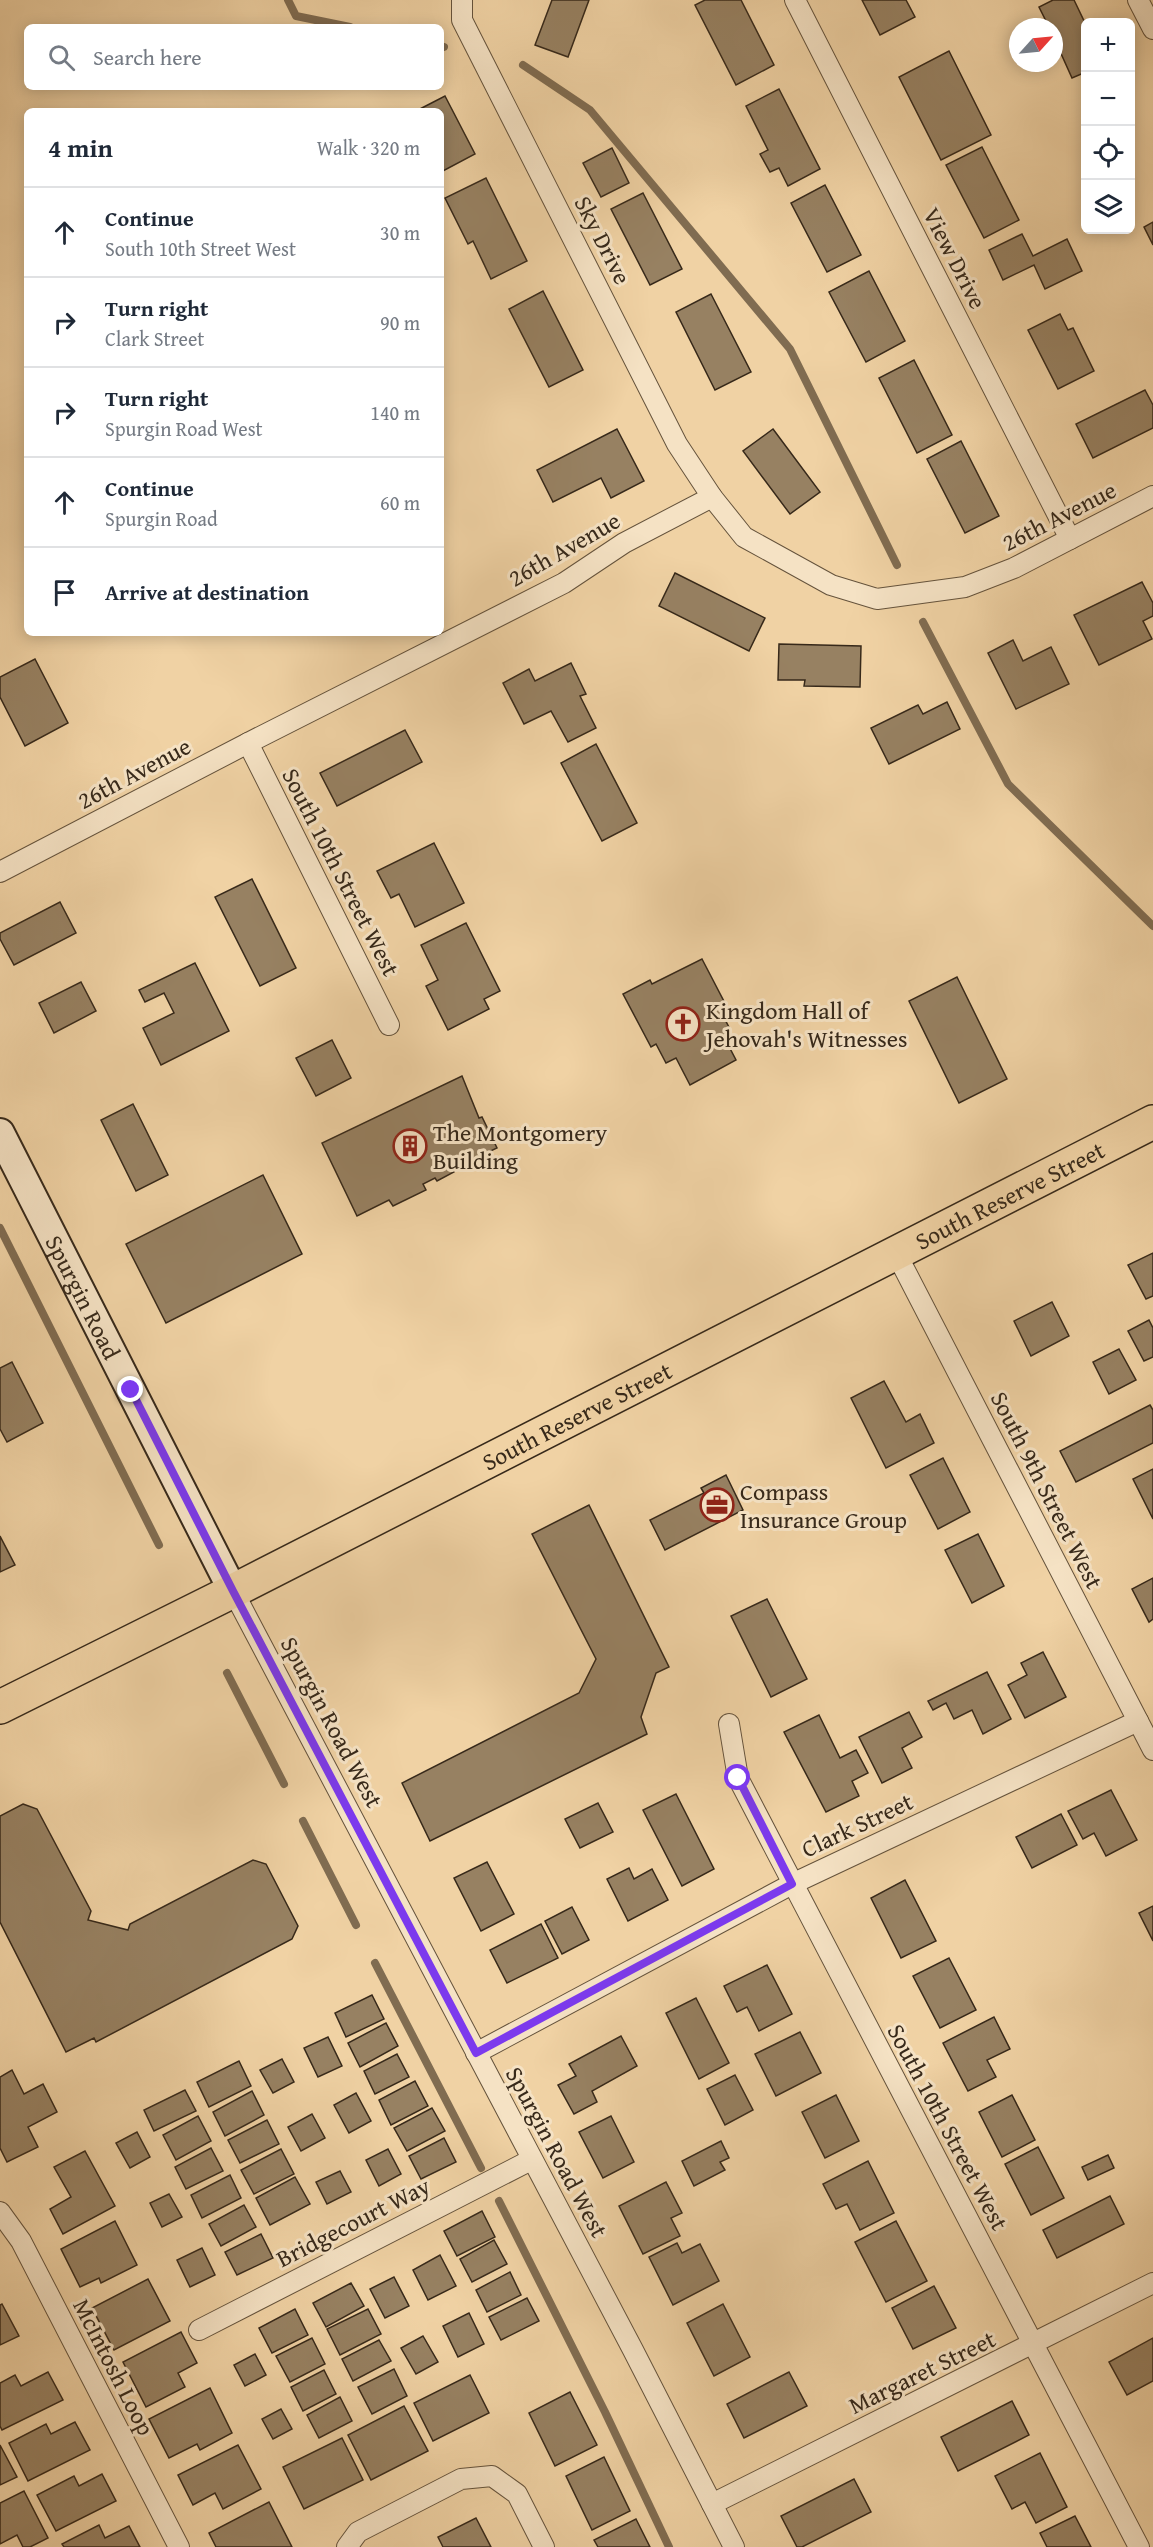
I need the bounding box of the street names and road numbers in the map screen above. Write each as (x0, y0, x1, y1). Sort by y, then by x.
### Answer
street label: Sky Drive (566, 190, 640, 290)
street label: View Drive (914, 201, 996, 315)
street label: 26th Avenue (996, 472, 1122, 560)
street label: 26th Avenue (502, 503, 626, 595)
street label: 26th Avenue (71, 728, 197, 818)
street label: South 10th Street West (273, 762, 409, 983)
street label: South Reserve Street (909, 1132, 1111, 1258)
street label: Spurgin Road (37, 1229, 130, 1365)
street label: South Reserve Street (476, 1353, 678, 1479)
street label: South 9th Street West (982, 1385, 1112, 1595)
street label: Spurgin Road West (272, 1630, 392, 1814)
street label: Clark Street (796, 1784, 919, 1866)
street label: South 10th Street West (879, 2018, 1018, 2237)
street label: Spurgin Road West (497, 2060, 617, 2244)
street label: Bridgecourt Way (270, 2168, 436, 2276)
street label: McIntosh Loop (65, 2293, 164, 2442)
street label: Margaret Street (843, 2321, 1002, 2423)

